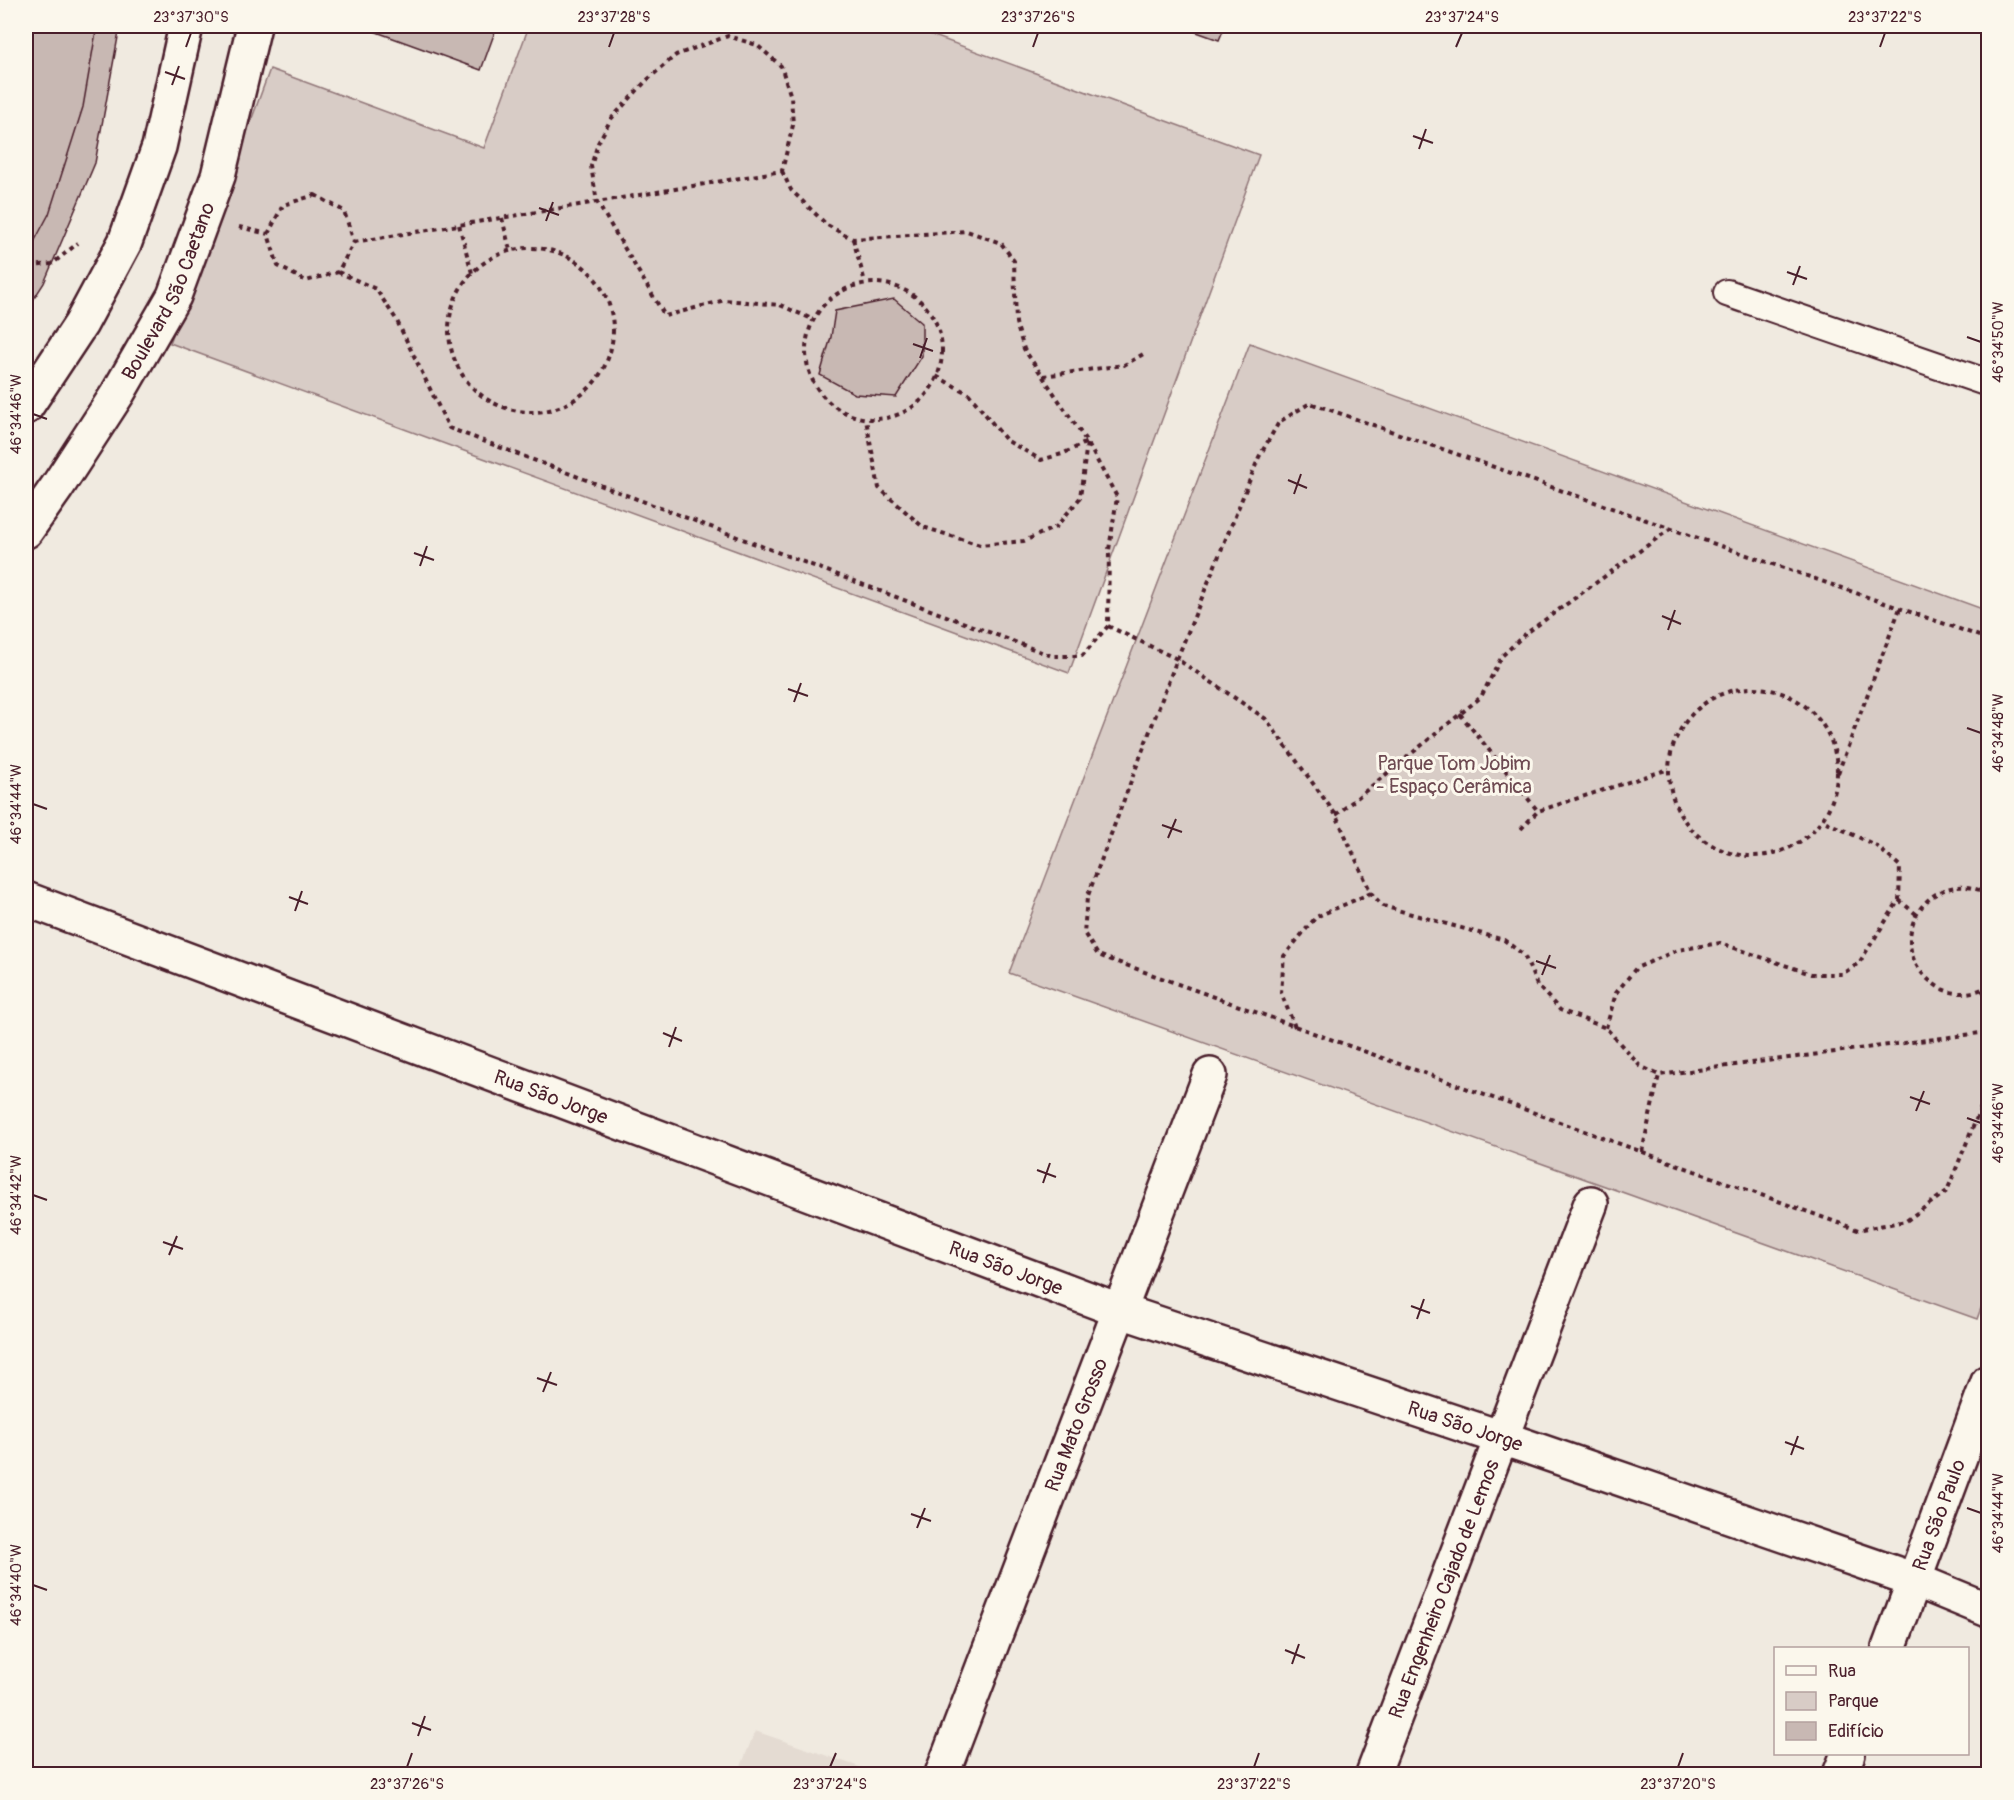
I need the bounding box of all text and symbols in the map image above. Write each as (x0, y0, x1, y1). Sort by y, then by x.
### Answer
text: 23°37'30"S (153, 8, 229, 27)
text: 23°37'28"S (578, 8, 650, 27)
text: 23°37'26"S (1001, 8, 1075, 27)
text: 23°37'24"S (1425, 8, 1499, 27)
text: 23°37'22"S (1848, 8, 1922, 27)
street label: Boulevard São Caetano (116, 199, 220, 385)
text: 46°34'50"W (1989, 301, 2008, 383)
text: 46°34'46"W (7, 374, 26, 454)
text: 46°34'48"W (1989, 693, 2008, 773)
park label: Parque Tom Jobim - Espaço Cerâmica (1376, 751, 1532, 799)
text: 46°34'44"W (7, 764, 26, 844)
street label: Rua São Jorge (490, 1064, 611, 1130)
text: 46°34'46"W (1989, 1083, 2008, 1163)
text: 46°34'42"W (7, 1155, 26, 1235)
street label: Rua São Jorge (945, 1235, 1066, 1301)
street label: Rua Mato Grosso (1039, 1354, 1113, 1495)
street label: Rua São Jorge (1404, 1395, 1526, 1457)
street label: Rua Engenheiro Cajado de Lemos (1383, 1456, 1505, 1722)
street label: Rua São Paulo (1907, 1456, 1971, 1574)
text: 46°34'44"W (1989, 1473, 2008, 1553)
text: 46°34'40"W (7, 1544, 26, 1626)
legend (1774, 1647, 1969, 1755)
text: Rua (1828, 1660, 1856, 1683)
text: Parque (1828, 1690, 1878, 1713)
text: Edifício (1828, 1720, 1884, 1743)
text: 23°37'26"S (370, 1775, 444, 1794)
text: 23°37'24"S (793, 1775, 867, 1794)
text: 23°37'22"S (1217, 1775, 1291, 1794)
text: 23°37'20"S (1640, 1775, 1716, 1794)

